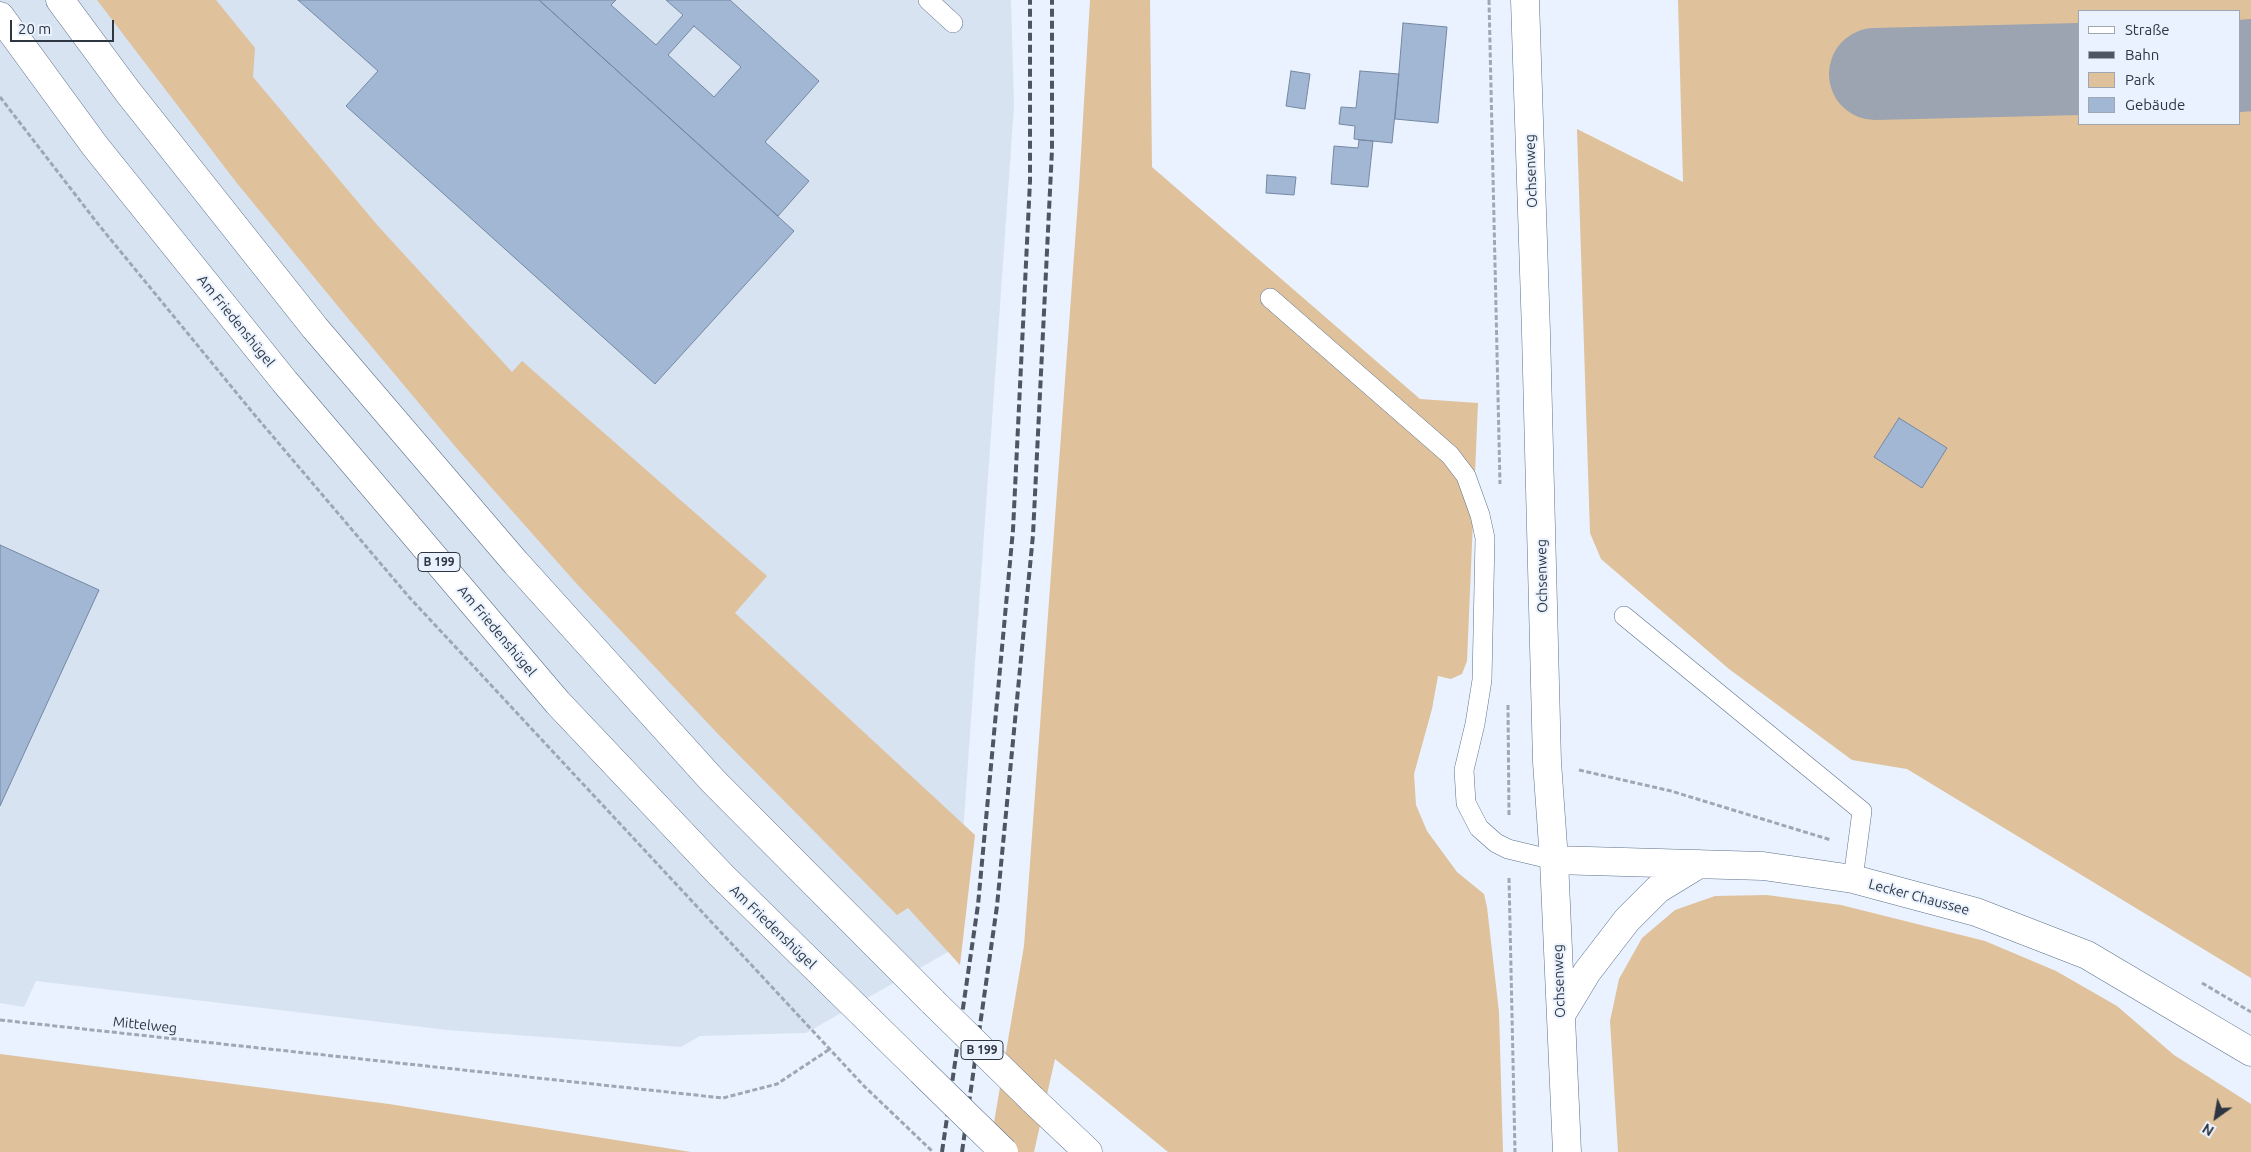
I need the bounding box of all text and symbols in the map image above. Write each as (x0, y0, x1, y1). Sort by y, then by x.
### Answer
scale bar (12, 10, 116, 42)
legend (2078, 10, 2241, 125)
text: 20 m (18, 20, 51, 37)
text: Straße (2125, 21, 2169, 38)
text: Bahn (2125, 46, 2159, 63)
text: Park (2125, 71, 2155, 88)
text: Gebäude (2125, 96, 2185, 113)
street label: Ochsenweg (1521, 134, 1541, 208)
street label: Am Friedenshügel (194, 272, 278, 370)
street label: Ochsenweg (1533, 539, 1551, 613)
road number: B 199 (418, 552, 460, 572)
street label: Am Friedenshügel (454, 582, 540, 680)
street label: Lecker Chaussee (1867, 875, 1971, 919)
street label: Am Friedenshügel (726, 882, 820, 972)
street label: Ochsenweg (1549, 944, 1569, 1018)
street label: Mittelweg (112, 1013, 178, 1037)
road number: B 199 (961, 1040, 1003, 1060)
north arrow (2191, 1092, 2241, 1142)
text: N (2199, 1120, 2217, 1139)

